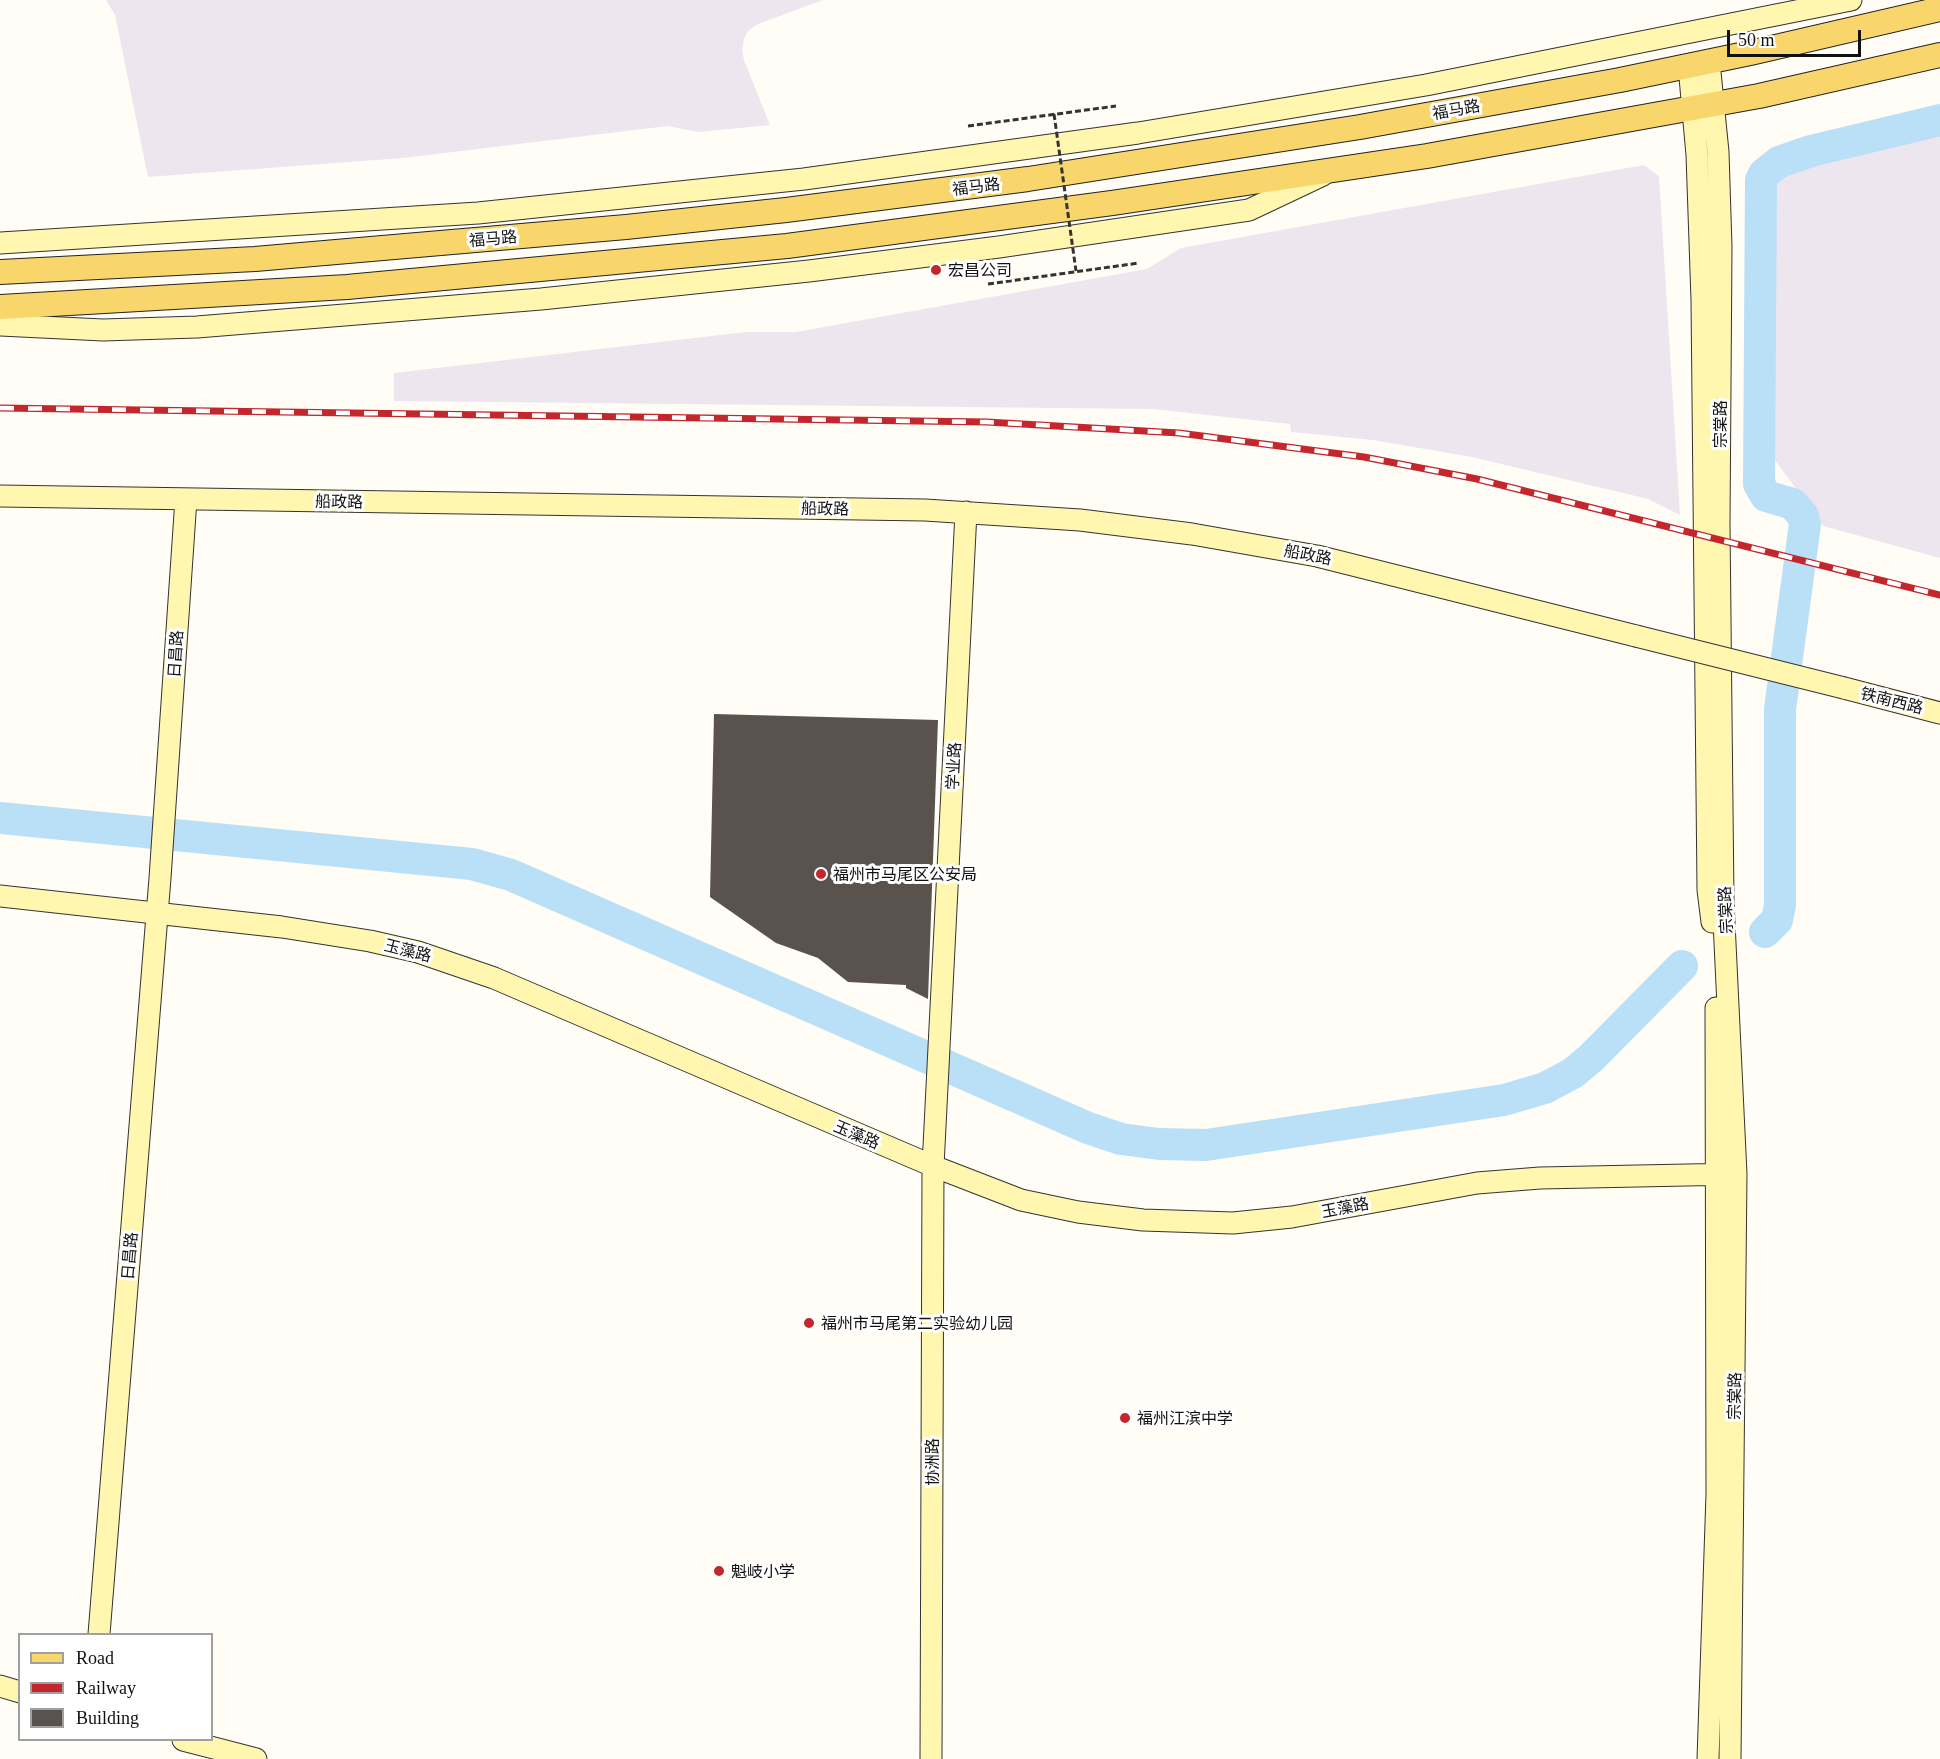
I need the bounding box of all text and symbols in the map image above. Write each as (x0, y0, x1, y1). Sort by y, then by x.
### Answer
scale bar (1730, 18, 1864, 56)
text: 50 m (1738, 30, 1775, 50)
street label: 福马路 (1431, 95, 1481, 123)
street label: 福马路 (951, 174, 1001, 198)
street label: 福马路 (468, 226, 518, 250)
place label: 宏昌公司 (948, 260, 1012, 280)
marker: 宏昌公司 (929, 263, 943, 277)
street label: 宗棠路 (1710, 400, 1730, 448)
street label: 船政路 (315, 491, 363, 511)
street label: 船政路 (801, 498, 849, 518)
street label: 船政路 (1283, 540, 1333, 568)
street label: 日昌路 (164, 629, 186, 679)
street label: 铁南西路 (1859, 683, 1925, 717)
street label: 学业路 (942, 742, 964, 790)
place label: 福州市马尾区公安局 (833, 864, 977, 884)
marker: 福州市马尾区公安局 (814, 867, 828, 881)
street label: 宗棠路 (1714, 886, 1736, 934)
street label: 玉藻路 (382, 935, 434, 965)
street label: 玉藻路 (831, 1116, 883, 1152)
street label: 玉藻路 (1320, 1193, 1370, 1221)
street label: 日昌路 (117, 1231, 141, 1281)
place label: 福州市马尾第二实验幼儿园 (821, 1313, 1013, 1333)
marker: 福州市马尾第二实验幼儿园 (802, 1316, 816, 1330)
street label: 宗棠路 (1724, 1372, 1744, 1420)
place label: 福州江滨中学 (1137, 1408, 1233, 1428)
marker: 福州江滨中学 (1118, 1411, 1132, 1425)
street label: 协洲路 (922, 1438, 942, 1486)
place label: 魁岐小学 (731, 1561, 795, 1581)
marker: 魁岐小学 (712, 1564, 726, 1578)
legend (18, 1633, 213, 1741)
text: Road (76, 1648, 114, 1668)
text: Railway (76, 1678, 136, 1698)
text: Building (76, 1708, 139, 1728)

